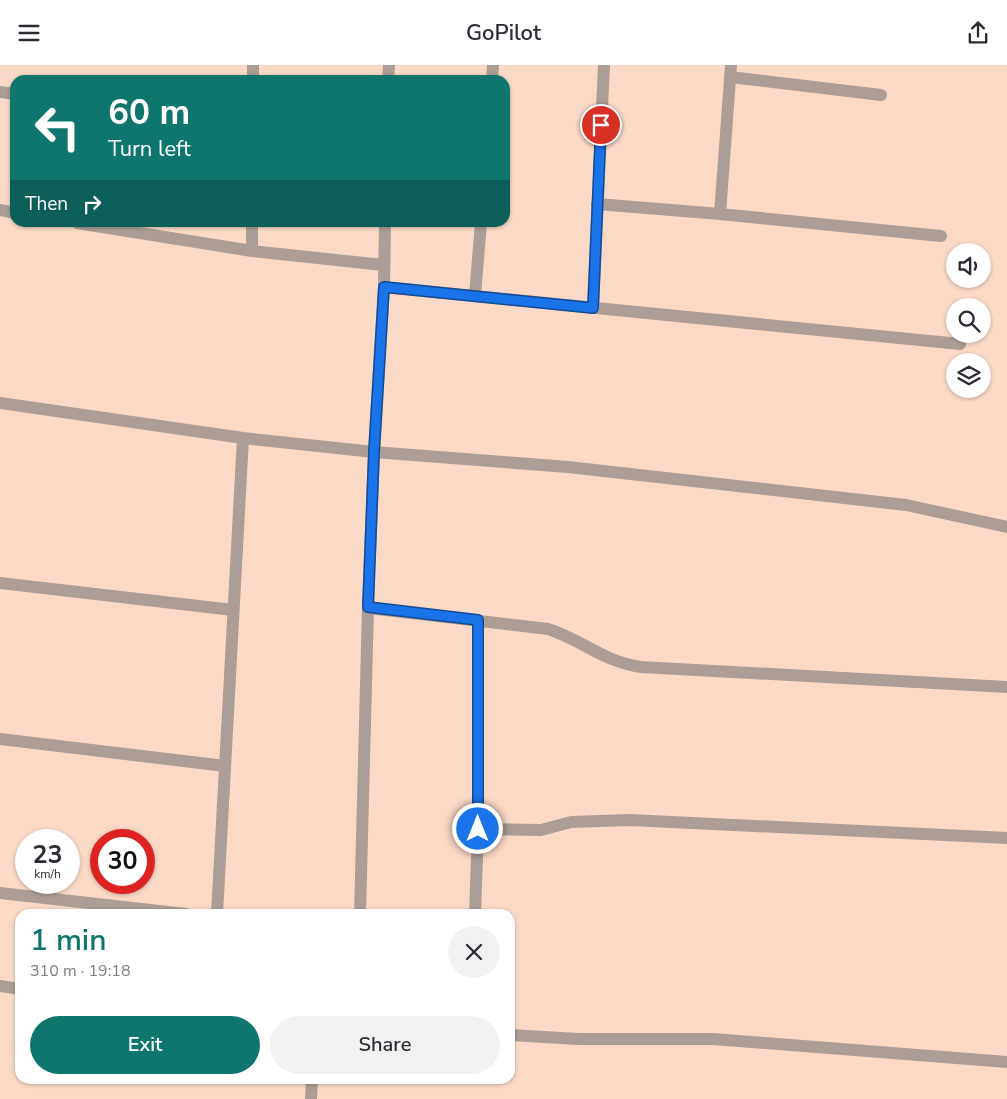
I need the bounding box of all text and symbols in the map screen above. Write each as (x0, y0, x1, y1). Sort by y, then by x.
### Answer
text: GoPilot (466, 18, 541, 48)
icon: menu (15, 19, 43, 47)
icon: share (964, 19, 992, 47)
text: 60 m (108, 89, 190, 136)
icon: left (25, 95, 90, 160)
pin (580, 104, 622, 146)
icon: arrive (587, 111, 615, 139)
text: Turn left (108, 134, 191, 164)
icon: right (78, 190, 106, 218)
text: Then (25, 191, 68, 217)
map controls (946, 243, 991, 398)
button: sound (946, 243, 991, 288)
button: search (946, 298, 991, 343)
button: layers (946, 353, 991, 398)
position arrow (451, 802, 503, 854)
speed limit sign: 30 (90, 829, 155, 894)
text: 23 (32, 838, 63, 872)
text: km/h (34, 866, 61, 882)
text: 1 min (30, 920, 106, 961)
button: close (448, 926, 500, 978)
text: 310 m · 19:18 (30, 960, 131, 982)
button: Exit (30, 1016, 260, 1074)
button: Share (270, 1016, 500, 1074)

